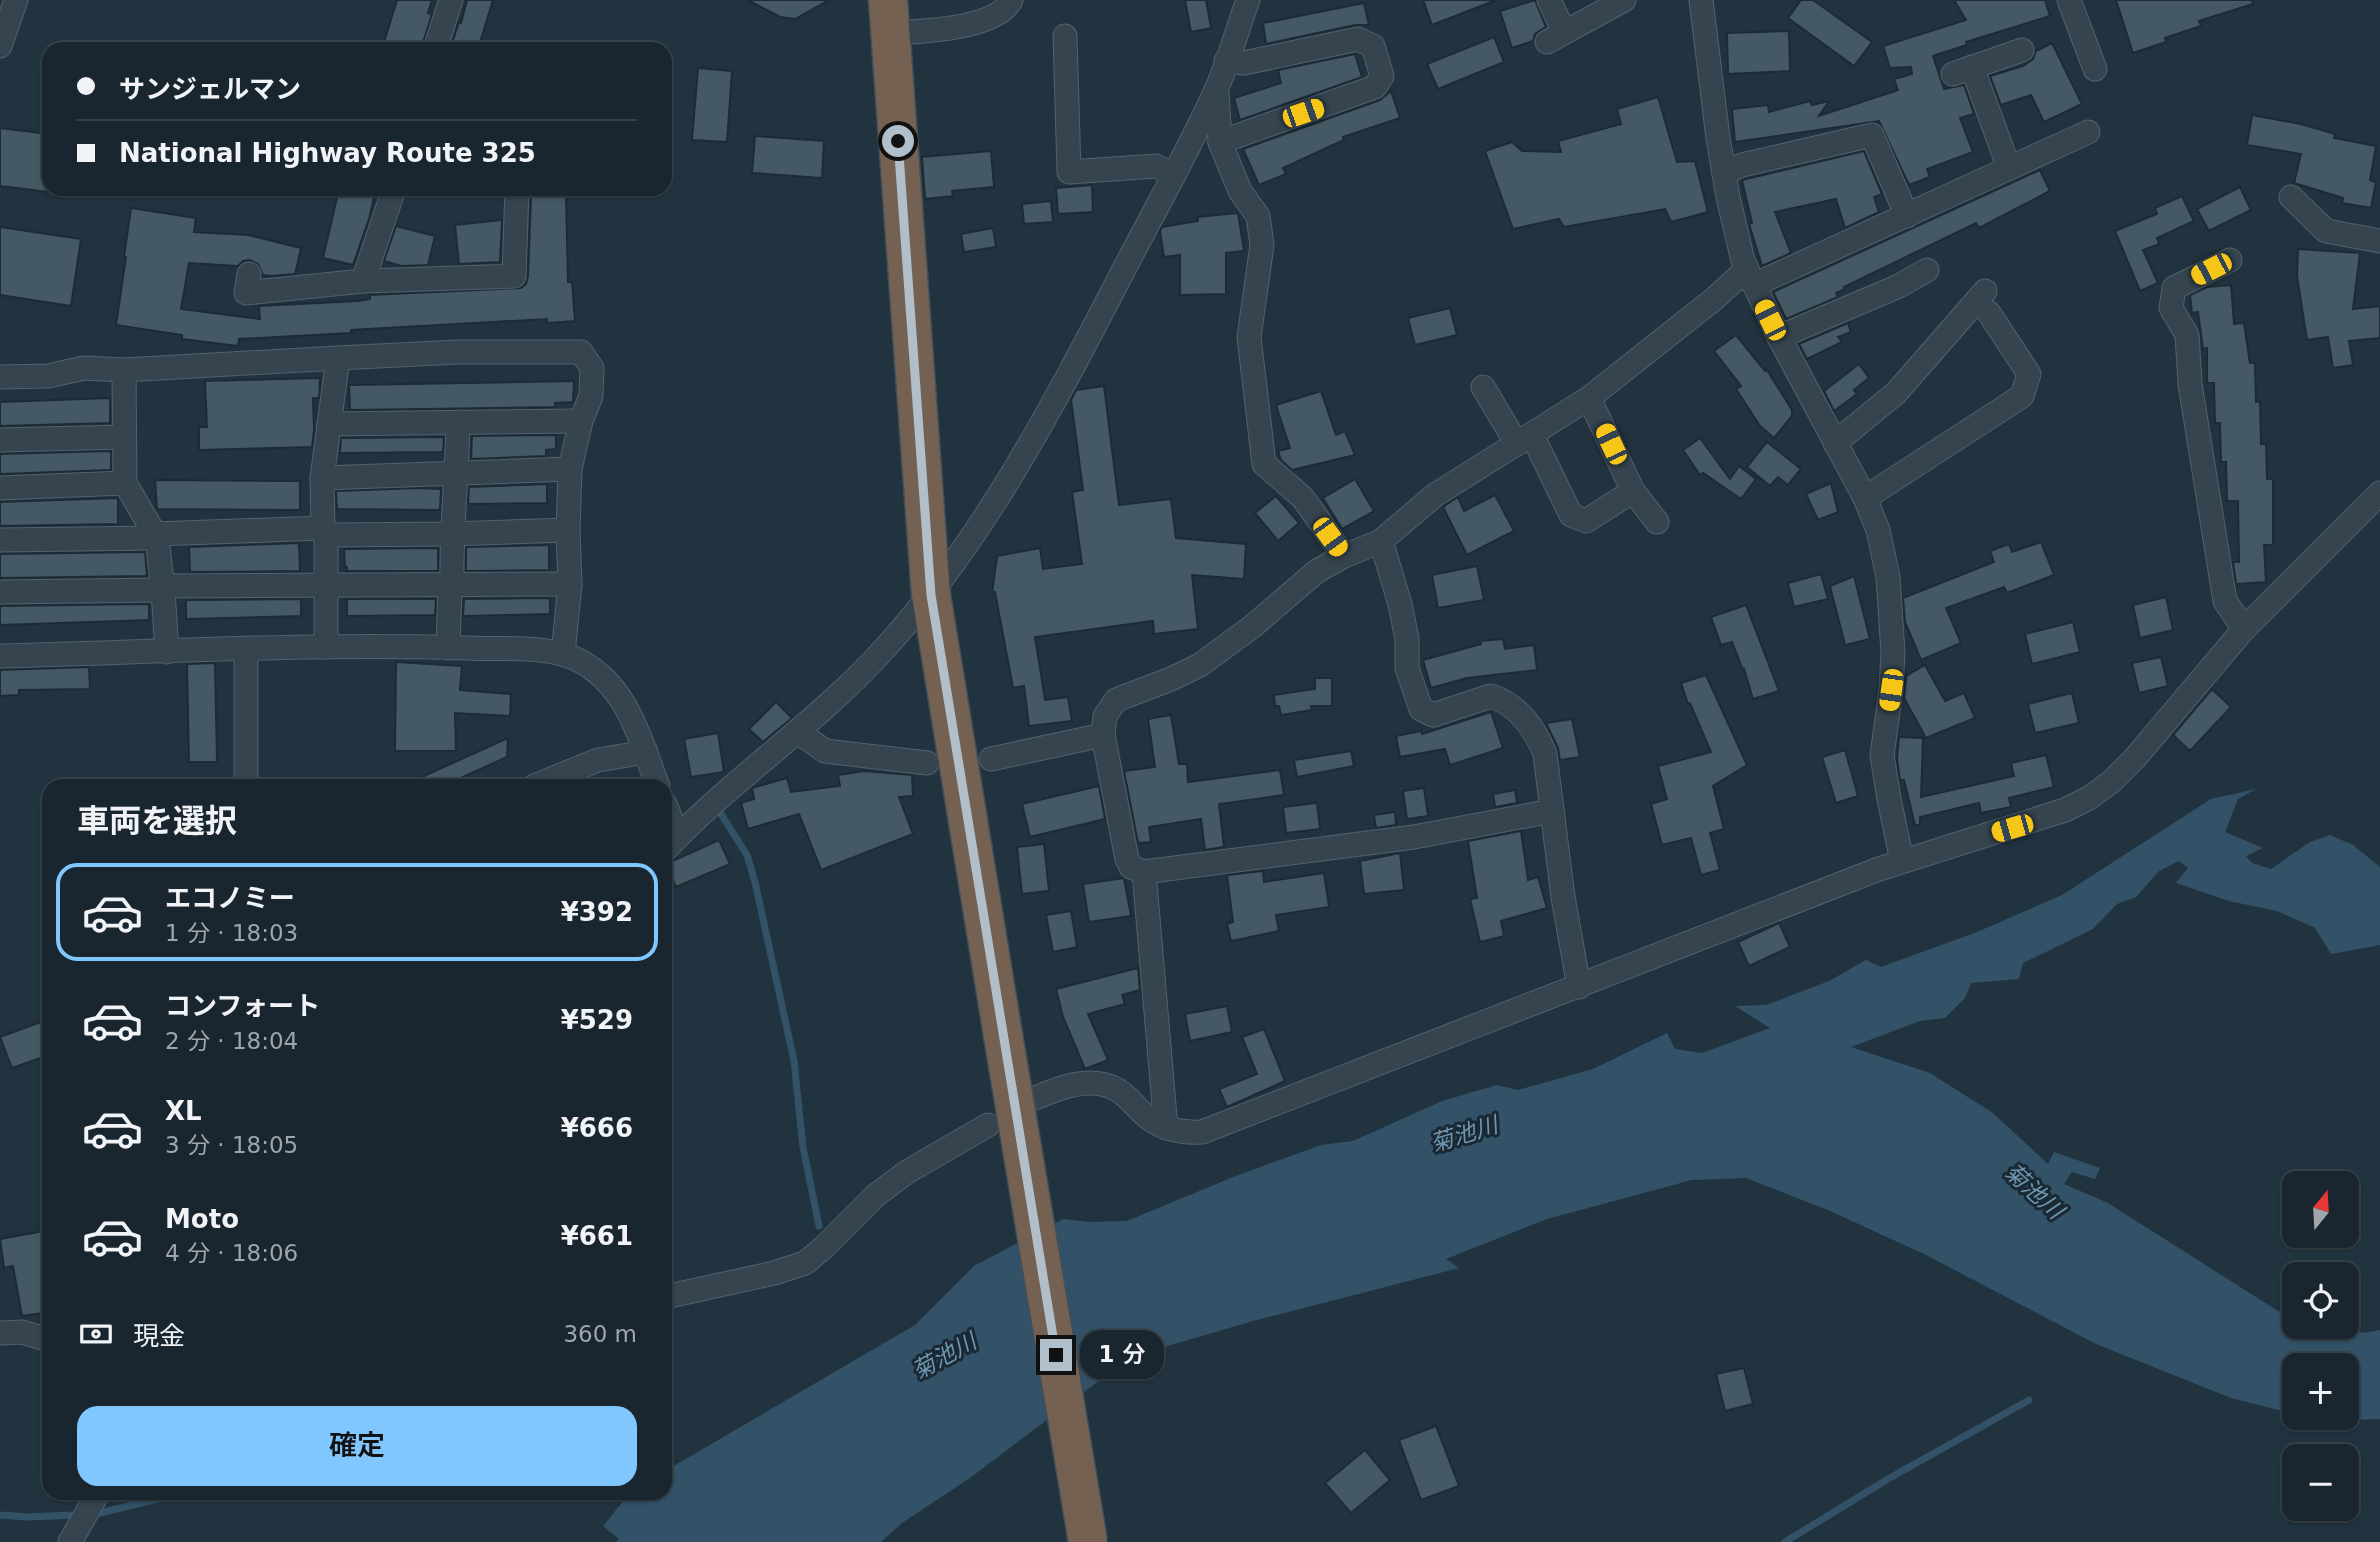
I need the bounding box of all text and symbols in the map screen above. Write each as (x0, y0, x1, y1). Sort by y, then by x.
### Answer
text: サンジェルマン (119, 74, 301, 104)
car (1280, 96, 1327, 130)
route start (882, 125, 914, 157)
text: National Highway Route 325 (119, 138, 536, 168)
car (2188, 250, 2235, 288)
car (1752, 297, 1789, 343)
car (1593, 421, 1630, 467)
car (1310, 514, 1351, 560)
car (1878, 668, 1905, 712)
text: 車両を選択 (77, 802, 237, 840)
car (1989, 812, 2036, 844)
icon: car (81, 881, 144, 944)
text: エコノミー (165, 883, 295, 913)
text: ¥392 (561, 897, 633, 927)
text: 1 分 · 18:03 (165, 920, 298, 946)
icon: car (81, 989, 144, 1052)
text: コンフォート (165, 991, 320, 1021)
text: ¥529 (561, 1005, 633, 1035)
text: 2 分 · 18:04 (165, 1028, 298, 1054)
text: XL (165, 1096, 202, 1126)
icon: car (81, 1097, 144, 1160)
water label: 菊池川 (1427, 1111, 1504, 1157)
text: ¥666 (561, 1113, 633, 1143)
text: 3 分 · 18:05 (165, 1132, 298, 1158)
water label: 菊池川 (2000, 1158, 2071, 1226)
north arrow (2282, 1171, 2359, 1248)
map controls (2282, 1171, 2359, 1521)
text: Moto (165, 1204, 239, 1234)
icon: car (81, 1205, 144, 1268)
text: ¥661 (561, 1221, 633, 1251)
text: 4 分 · 18:06 (165, 1240, 298, 1266)
button: locate (2282, 1262, 2359, 1339)
icon: cash (77, 1315, 115, 1353)
text: 現金 (133, 1321, 185, 1351)
text: 360 m (563, 1321, 637, 1347)
water label: 菊池川 (908, 1326, 983, 1384)
callout: 1 分 (1080, 1330, 1164, 1380)
route end (1040, 1339, 1072, 1371)
text: 1 分 (1098, 1341, 1146, 1367)
button: + (2282, 1353, 2359, 1430)
button: 確定 (77, 1406, 637, 1486)
button: − (2282, 1444, 2359, 1521)

